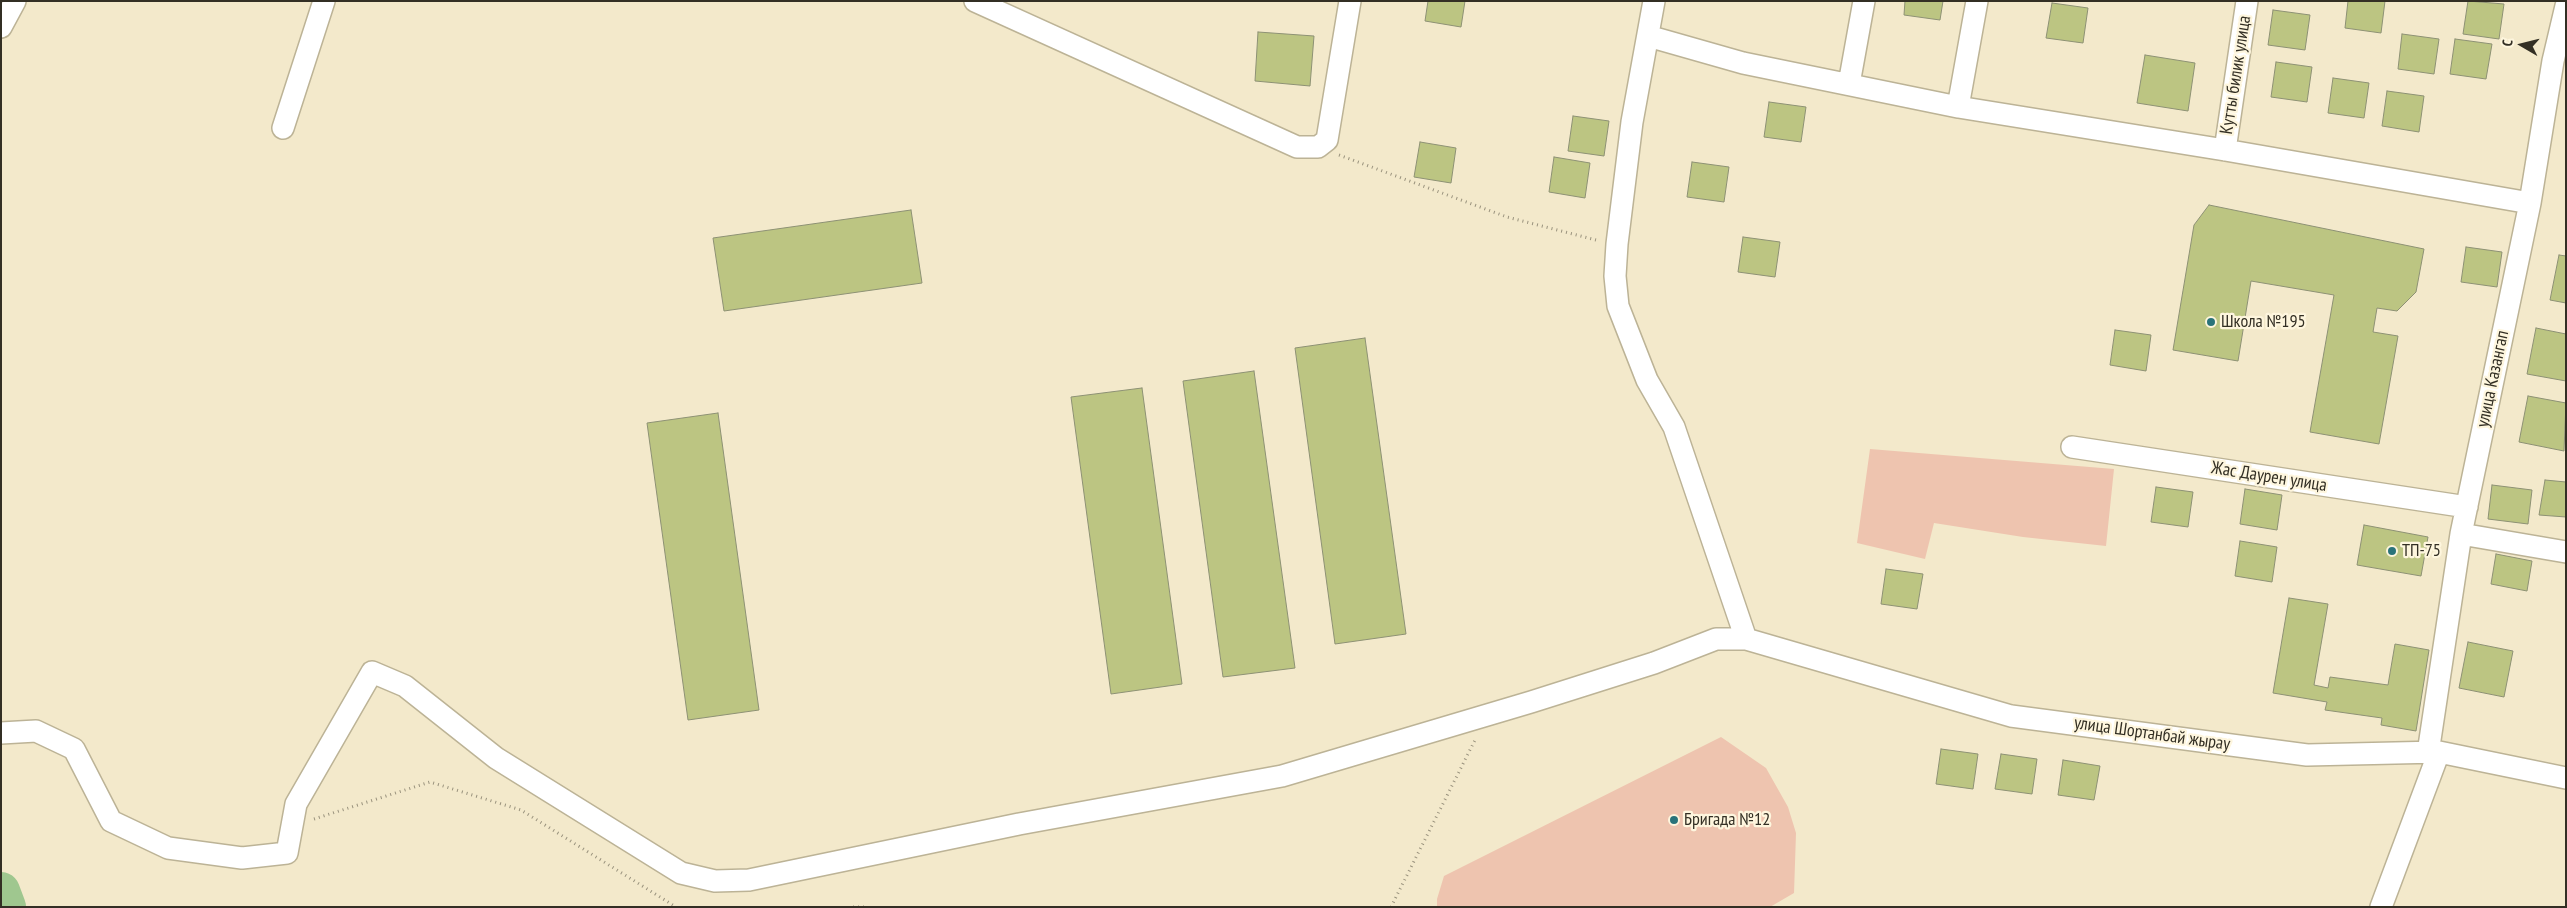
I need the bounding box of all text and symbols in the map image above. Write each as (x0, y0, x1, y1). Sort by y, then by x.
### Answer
street label: Кутты билик улица (2216, 14, 2256, 136)
north arrow (2497, 20, 2547, 70)
text: С (2498, 38, 2517, 47)
place label: Школа №195 (2221, 311, 2306, 333)
marker: Школа №195 (2205, 316, 2217, 328)
street label: улица Казангап (2472, 329, 2514, 429)
street label: Жас Даурен улица (2210, 457, 2328, 497)
place label: ТП-75 (2402, 540, 2441, 562)
marker: ТП-75 (2386, 545, 2398, 557)
street label: улица Шортанбай жырау (2073, 712, 2231, 756)
place label: Бригада №12 (1684, 809, 1770, 831)
marker: Бригада №12 (1668, 814, 1680, 826)

